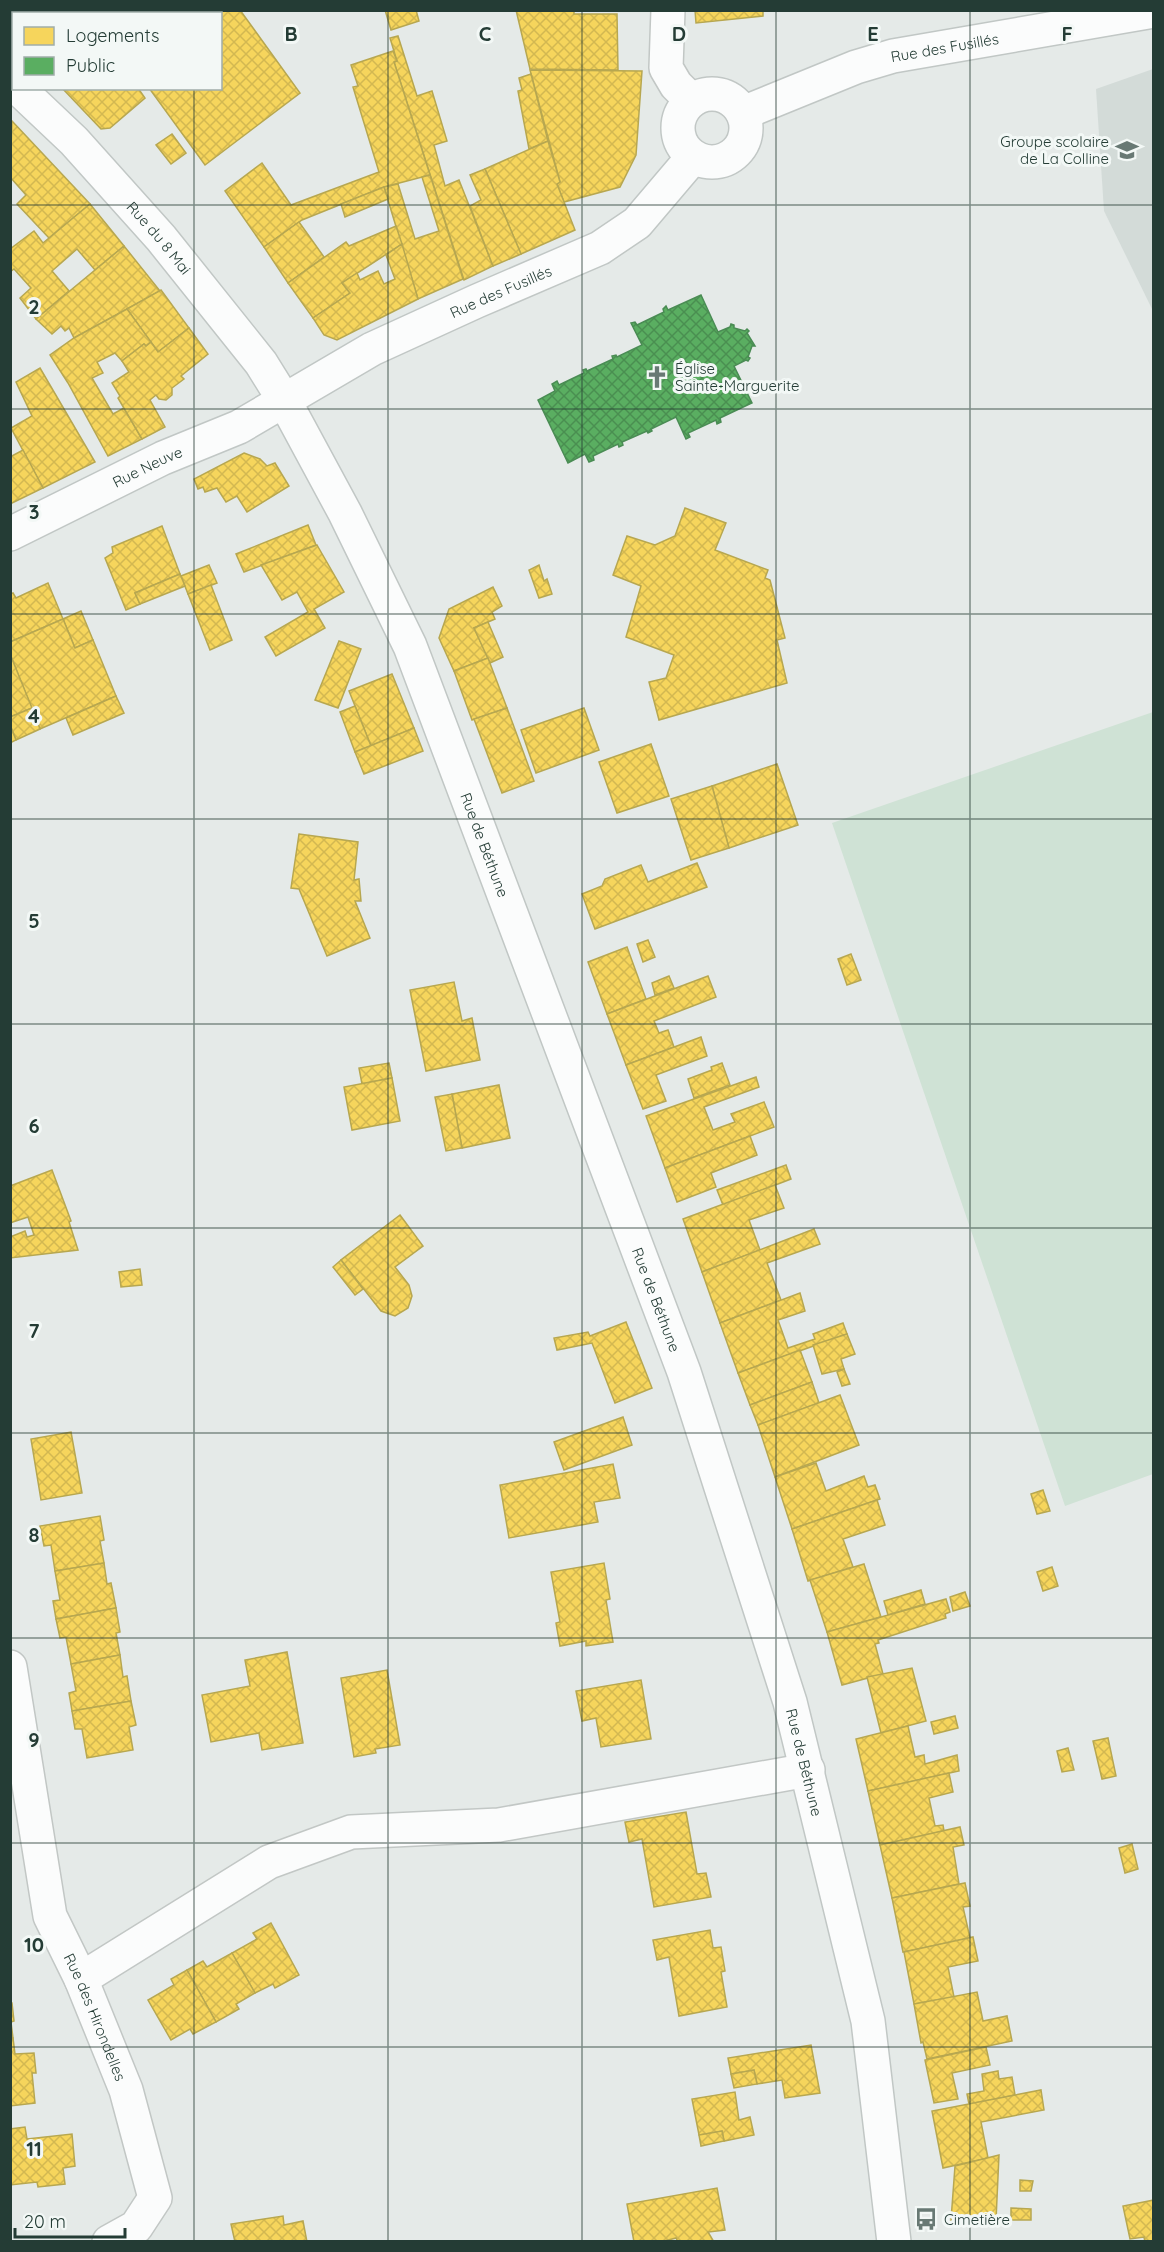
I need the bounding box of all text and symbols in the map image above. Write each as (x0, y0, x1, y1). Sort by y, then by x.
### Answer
legend (12, 12, 222, 90)
text: B (284, 21, 298, 46)
text: C (479, 21, 492, 46)
text: D (672, 21, 686, 46)
text: E (867, 21, 879, 46)
text: F (1061, 21, 1073, 46)
text: Logements (66, 24, 159, 47)
street label: Rue des Fusillés (889, 28, 1000, 66)
text: Public (66, 54, 115, 77)
place label: Groupe scolaire de La Colline (1000, 132, 1109, 168)
school or university icon: Groupe scolaire de La Colline (1114, 137, 1140, 163)
street label: Rue du 8 Mai (123, 197, 196, 278)
street label: Rue des Fusillés (447, 261, 554, 322)
text: 2 (28, 294, 40, 319)
place label: Église Sainte-Marguerite (675, 359, 800, 395)
church icon: Église Sainte-Marguerite (644, 364, 670, 390)
street label: Rue Neuve (109, 442, 185, 491)
text: 3 (29, 499, 39, 524)
text: 4 (28, 703, 40, 728)
street label: Rue de Béthune (457, 790, 513, 900)
text: 5 (28, 908, 40, 933)
text: 6 (28, 1113, 40, 1138)
street label: Rue de Béthune (628, 1245, 685, 1354)
text: 7 (29, 1318, 40, 1343)
text: 8 (29, 1522, 40, 1547)
street label: Rue de Béthune (782, 1706, 827, 1818)
text: 9 (28, 1727, 40, 1752)
text: 10 (24, 1932, 44, 1957)
street label: Rue des Hirondelles (60, 1950, 131, 2084)
text: 11 (26, 2136, 42, 2161)
scale bar (15, 2201, 124, 2239)
bus stop icon: Cimetière (913, 2206, 939, 2232)
text: 20 m (24, 2210, 66, 2233)
place label: Cimetière (944, 2210, 1010, 2229)

